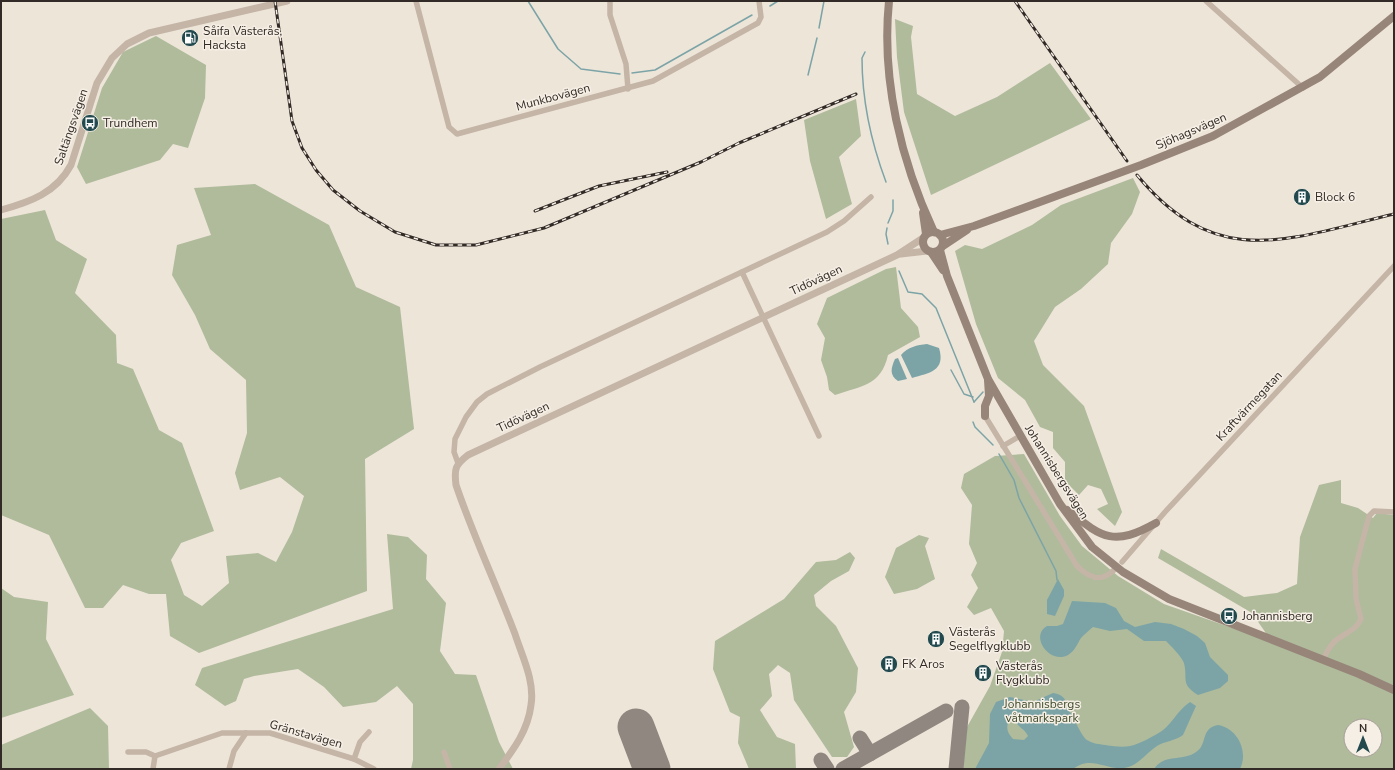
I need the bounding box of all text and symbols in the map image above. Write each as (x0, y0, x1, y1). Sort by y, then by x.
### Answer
place label: Såifa Västerås, Hacksta (203, 23, 282, 53)
fuel station icon: Såifa Västerås, Hacksta (180, 28, 200, 48)
street label: Munkbovägen (514, 79, 592, 115)
street label: Saltängsvägen (50, 87, 92, 167)
street label: Sjöhagsvägen (1153, 109, 1229, 153)
bus stop icon: Trundhem (80, 113, 100, 133)
place label: Trundhem (103, 115, 158, 131)
building icon: Block 6 (1292, 187, 1312, 207)
place label: Block 6 (1315, 189, 1355, 205)
street label: Tidövägen (787, 261, 845, 299)
street label: Kraftvärmegatan (1212, 368, 1286, 444)
street label: Tidövägen (494, 398, 552, 436)
street label: Johannisbergsvägen (1021, 421, 1093, 522)
bus stop icon: Johannisberg (1219, 606, 1239, 626)
place label: Johannisberg (1241, 608, 1313, 624)
place label: Västerås Segelflygklubb (948, 624, 1030, 654)
building icon: Västerås Segelflygklubb (926, 629, 946, 649)
building icon: FK Aros (879, 654, 899, 674)
place label: FK Aros (902, 656, 945, 672)
place label: Västerås Flygklubb (995, 658, 1049, 688)
building icon: Västerås Flygklubb (973, 663, 993, 683)
park label: Johannisbergs våtmarkspark (1003, 696, 1080, 726)
street label: Gränstavägen (268, 716, 344, 752)
north arrow (1343, 718, 1383, 758)
text: N (1359, 721, 1367, 736)

